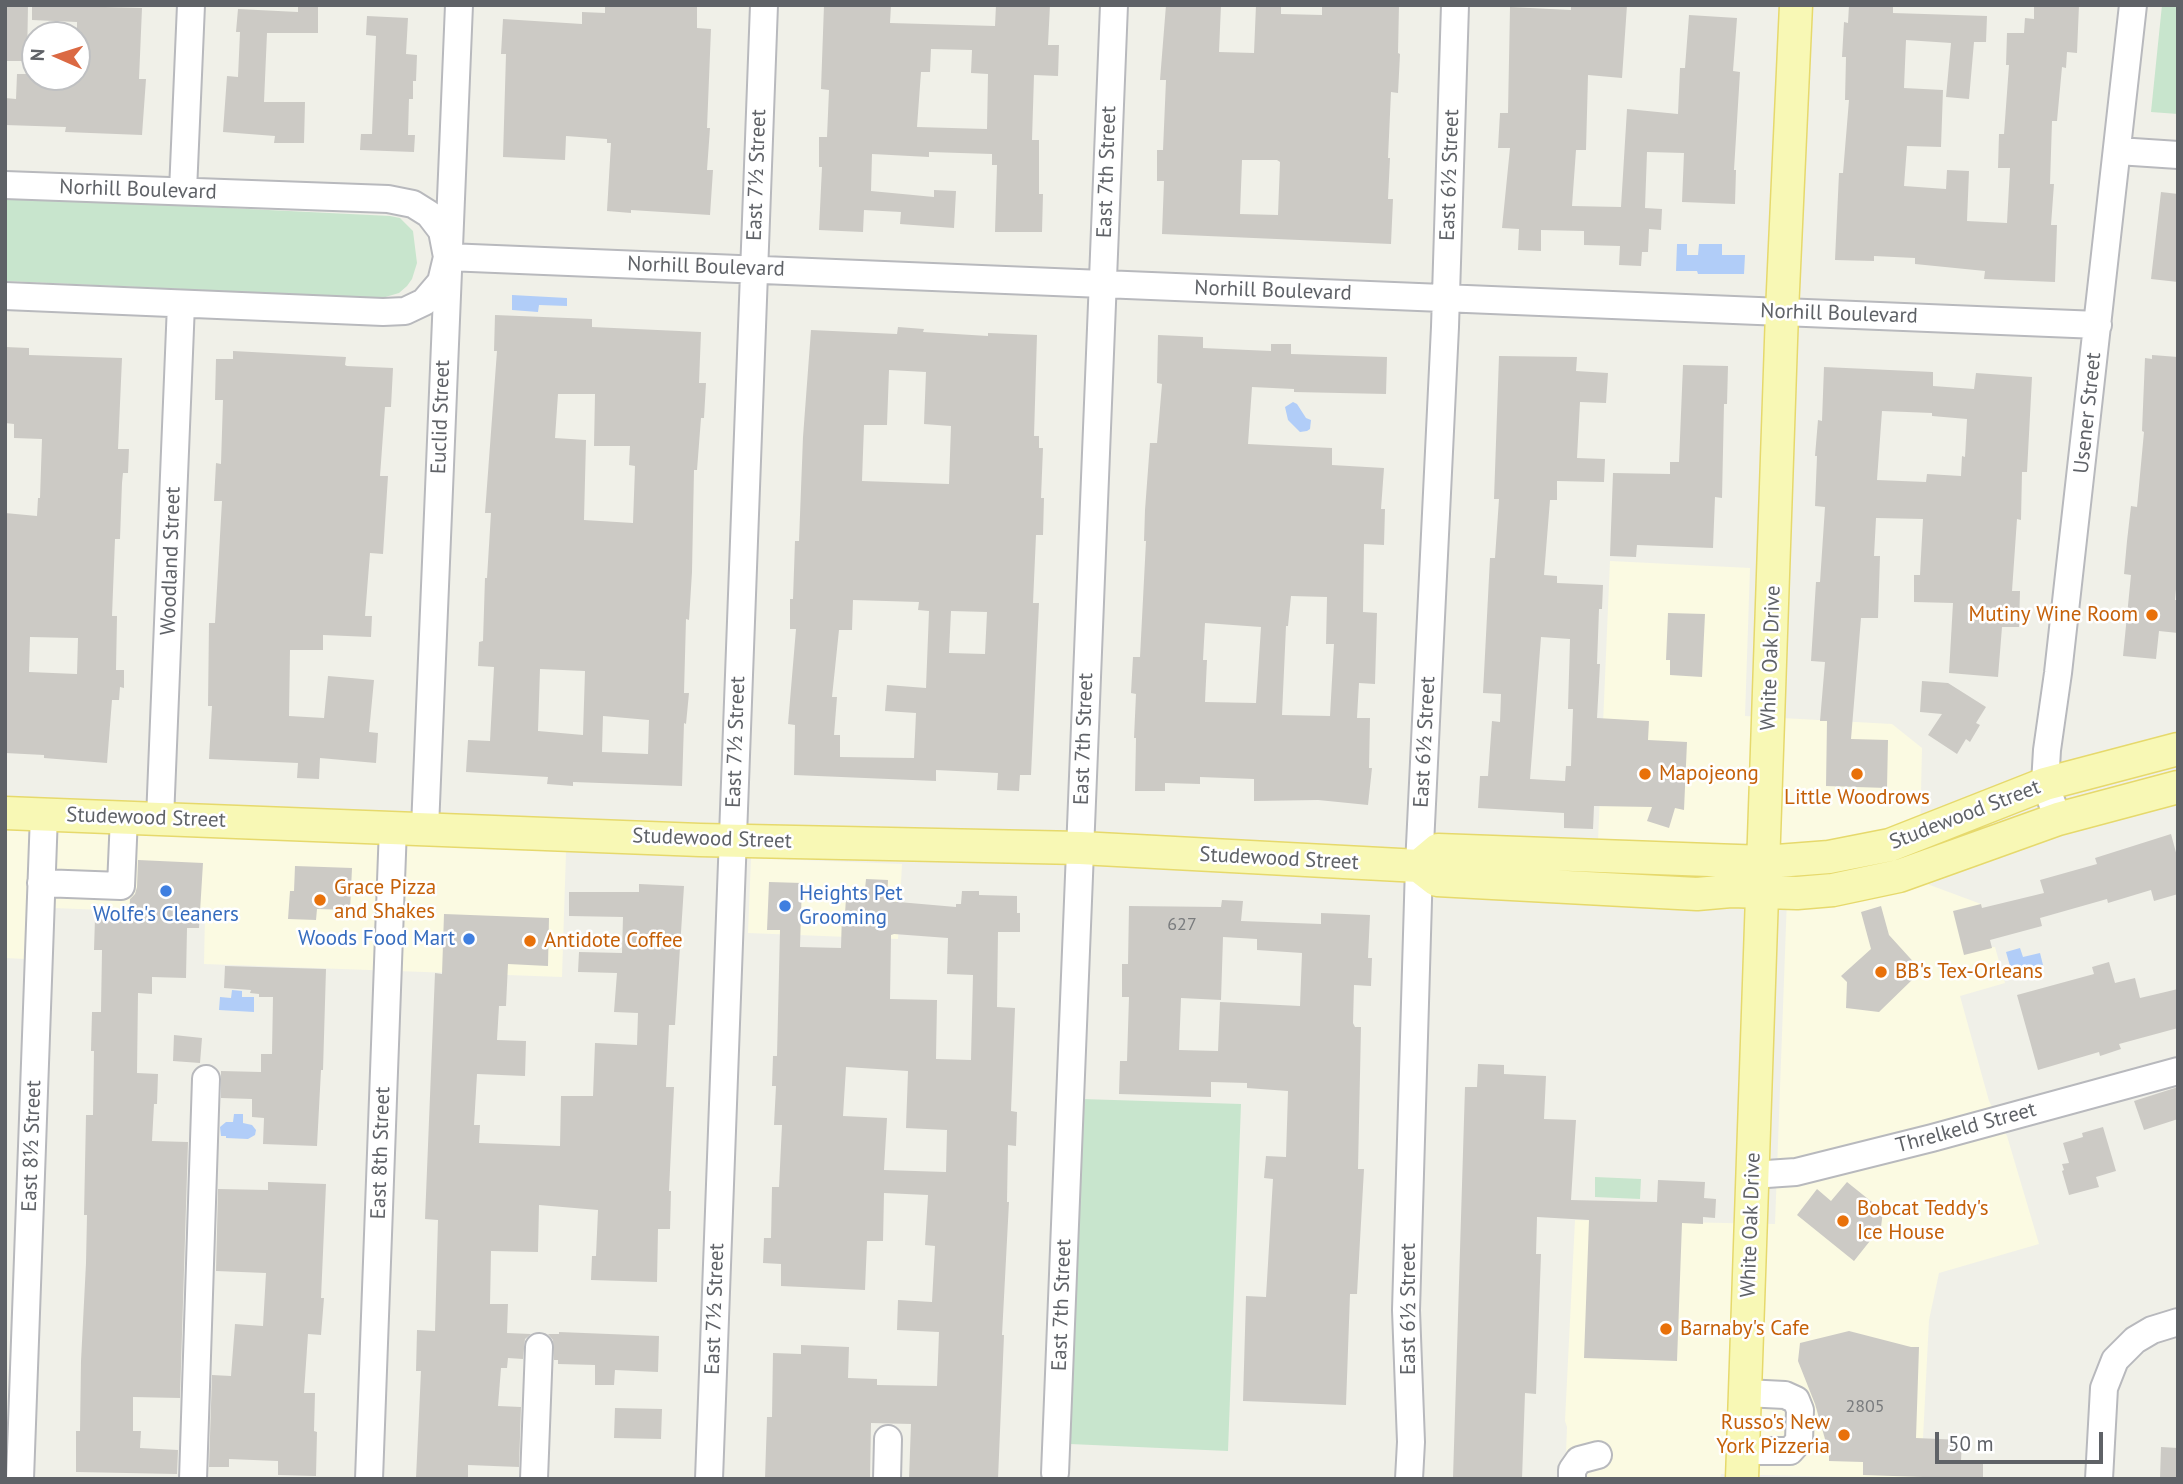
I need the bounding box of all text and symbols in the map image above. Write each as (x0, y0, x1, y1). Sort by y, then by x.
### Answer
north arrow (21, 21, 91, 91)
text: N (25, 48, 49, 62)
street label: East 7th Street (1092, 106, 1122, 238)
street label: East 7½ Street (742, 109, 772, 241)
street label: East 6½ Street (1435, 109, 1465, 241)
street label: Norhill Boulevard (59, 175, 217, 205)
street label: Norhill Boulevard (627, 252, 785, 282)
street label: Norhill Boulevard (1194, 276, 1352, 306)
street label: Norhill Boulevard (1760, 299, 1918, 329)
street label: Usener Street (2069, 351, 2107, 475)
street label: Euclid Street (426, 359, 456, 475)
street label: Woodland Street (156, 486, 186, 636)
street label: White Oak Drive (1756, 585, 1786, 731)
place label: Mutiny Wine Room (1969, 602, 2138, 628)
marker: Mutiny Wine Room (2144, 607, 2160, 623)
street label: East 7th Street (1069, 673, 1099, 805)
street label: East 7½ Street (721, 676, 751, 808)
street label: East 6½ Street (1409, 676, 1441, 808)
place label: Mapojeong (1659, 761, 1759, 787)
marker: Mapojeong (1637, 766, 1653, 782)
marker: Little Woodrows (1849, 766, 1865, 782)
street label: Studewood Street (1886, 775, 2044, 855)
place label: Little Woodrows (1784, 785, 1930, 811)
street label: Studewood Street (66, 803, 226, 833)
street label: Studewood Street (632, 824, 792, 854)
street label: Studewood Street (1199, 842, 1359, 876)
place label: Grace Pizza and Shakes (334, 875, 436, 925)
place label: Heights Pet Grooming (799, 881, 903, 931)
marker: Wolfe's Cleaners (158, 883, 174, 899)
marker: Grace Pizza and Shakes (312, 892, 328, 908)
marker: Heights Pet Grooming (777, 898, 793, 914)
place label: Wolfe's Cleaners (93, 902, 239, 928)
house number: 627 (1167, 914, 1197, 936)
place label: Woods Food Mart (298, 926, 455, 952)
place label: Antidote Coffee (544, 928, 683, 954)
marker: Woods Food Mart (461, 931, 477, 947)
marker: Antidote Coffee (522, 933, 538, 949)
place label: BB's Tex-Orleans (1895, 959, 2043, 985)
marker: BB's Tex-Orleans (1873, 964, 1889, 980)
street label: East 8½ Street (17, 1080, 47, 1212)
street label: East 8th Street (366, 1086, 396, 1220)
street label: Threlkeld Street (1893, 1097, 2039, 1159)
street label: White Oak Drive (1736, 1152, 1766, 1298)
place label: Bobcat Teddy's Ice House (1857, 1196, 1989, 1246)
marker: Bobcat Teddy's Ice House (1835, 1213, 1851, 1229)
street label: East 7th Street (1047, 1239, 1077, 1371)
street label: East 7½ Street (700, 1243, 730, 1375)
street label: East 6½ Street (1396, 1243, 1422, 1375)
place label: Barnaby's Cafe (1680, 1316, 1810, 1342)
marker: Barnaby's Cafe (1658, 1321, 1674, 1337)
house number: 2805 (1845, 1396, 1885, 1418)
place label: Russo's New York Pizzeria (1716, 1410, 1830, 1460)
scale bar (1938, 1418, 2106, 1462)
marker: Russo's New York Pizzeria (1836, 1427, 1852, 1443)
text: 50 m (1948, 1430, 1994, 1457)

